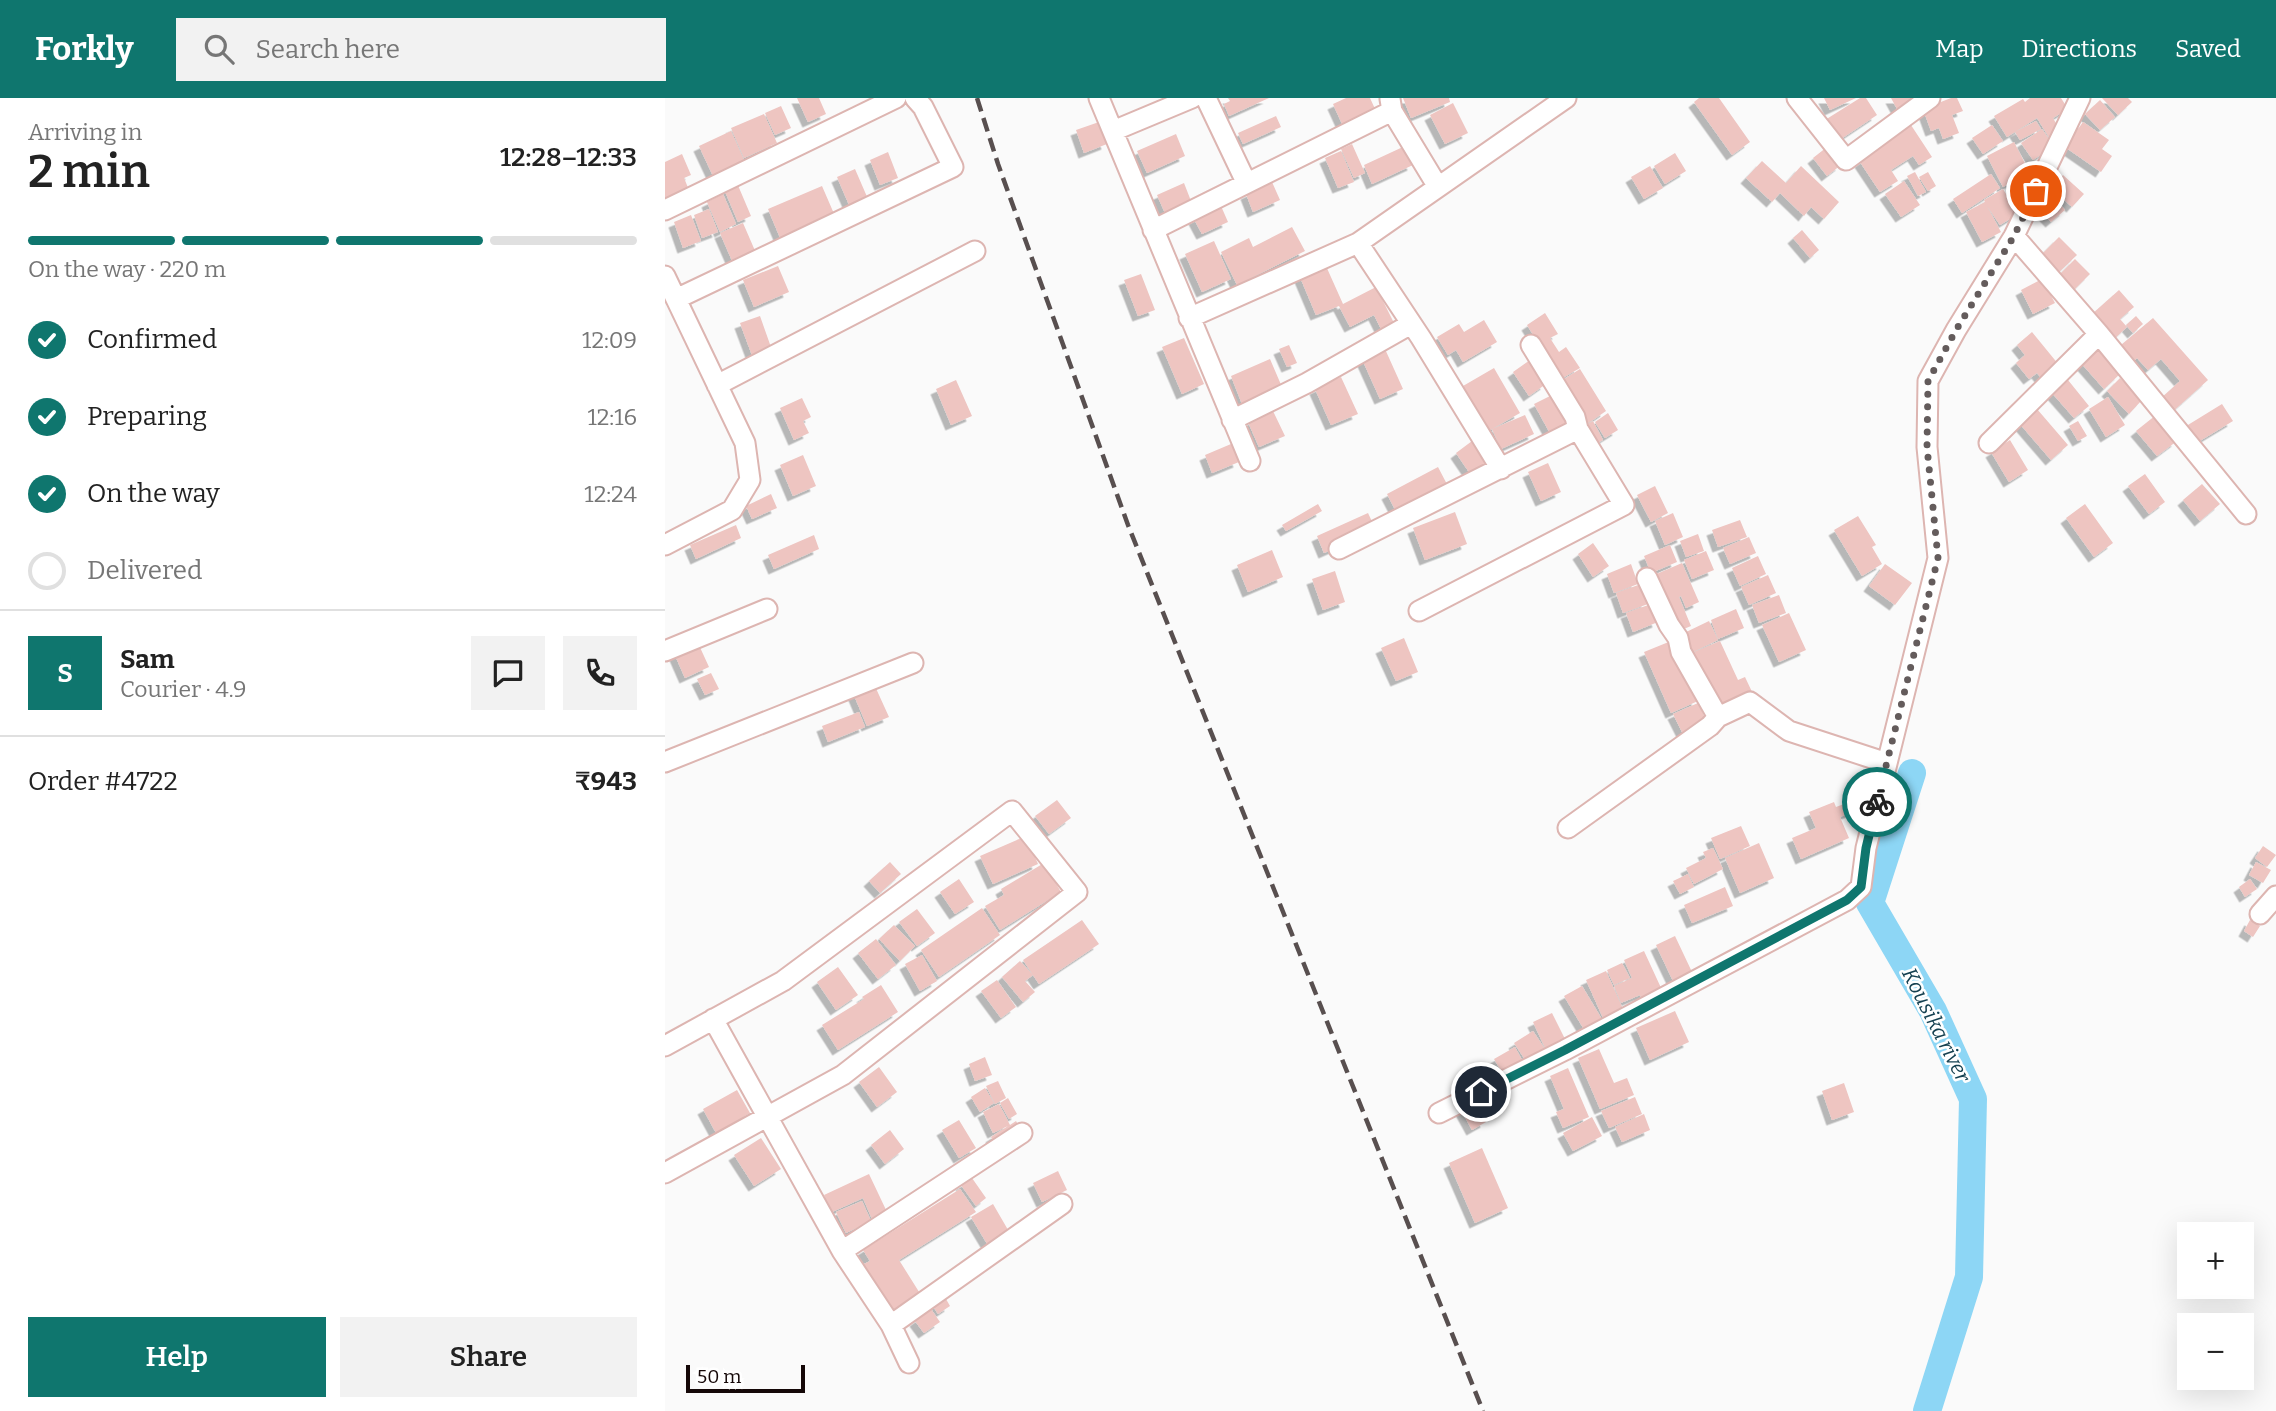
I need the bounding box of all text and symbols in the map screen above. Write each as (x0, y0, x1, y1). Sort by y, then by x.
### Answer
search box (176, 18, 666, 81)
text: Forkly (35, 29, 134, 69)
icon: search (200, 30, 238, 68)
text: Search here (256, 34, 400, 65)
text: Map (1935, 35, 1984, 63)
text: Directions (2022, 35, 2137, 63)
text: Saved (2175, 35, 2241, 63)
text: Arriving in (28, 118, 142, 146)
text: 12:28–12:33 (500, 142, 637, 173)
text: 2 min (28, 144, 150, 199)
pin (2006, 161, 2066, 221)
icon: bag (2017, 172, 2055, 210)
text: On the way · 220 m (28, 255, 226, 283)
icon: check (28, 321, 66, 359)
text: Confirmed (87, 324, 217, 355)
text: 12:09 (582, 326, 637, 354)
icon: check (28, 398, 66, 436)
text: Preparing (87, 401, 207, 432)
text: 12:16 (587, 403, 637, 431)
icon: check (28, 475, 66, 513)
text: On the way (87, 478, 220, 509)
text: 12:24 (584, 480, 637, 508)
text: Delivered (87, 555, 202, 586)
button: chat (471, 636, 545, 710)
button: phone (563, 636, 637, 710)
text: Sam (120, 644, 175, 675)
text: S (57, 658, 73, 689)
text: Courier · 4.9 (120, 675, 247, 703)
text: Order #4722 (28, 766, 178, 797)
text: ₹943 (575, 766, 637, 797)
courier (1842, 767, 1912, 837)
icon: bike (1858, 783, 1896, 821)
water label: Kousika river (1896, 963, 1977, 1088)
pin (1451, 1062, 1511, 1122)
icon: home (1462, 1073, 1500, 1111)
map controls (2177, 1222, 2254, 1390)
button: + (2177, 1222, 2254, 1299)
button: − (2177, 1313, 2254, 1390)
button: Help (28, 1317, 326, 1397)
button: Share (340, 1317, 637, 1397)
scale bar (686, 1362, 805, 1394)
text: 50 m (697, 1365, 741, 1388)

